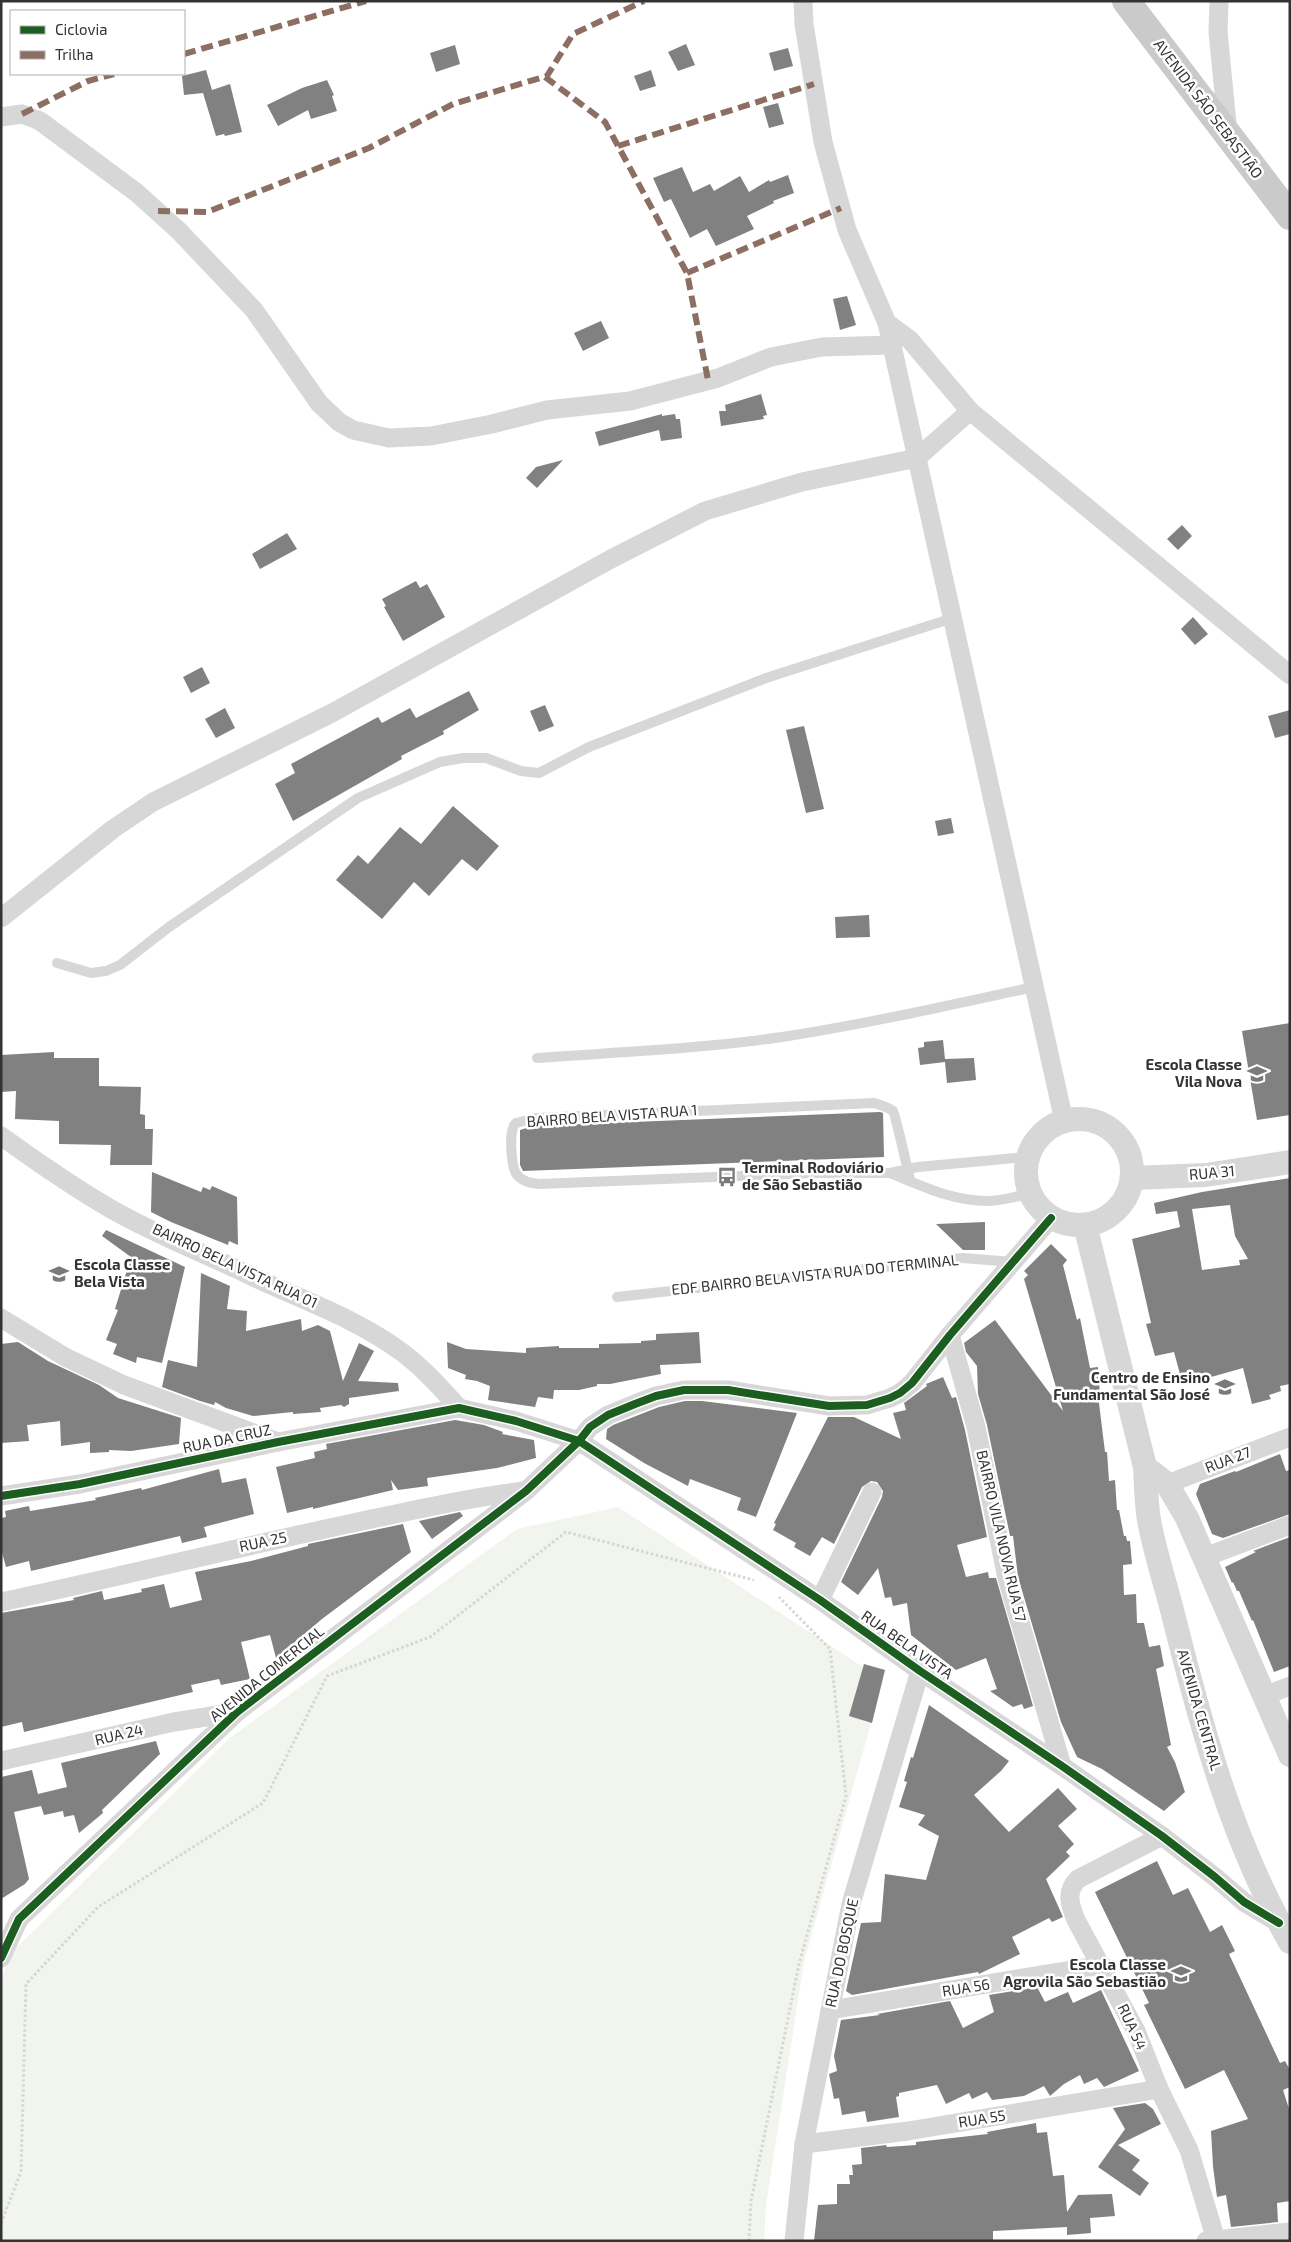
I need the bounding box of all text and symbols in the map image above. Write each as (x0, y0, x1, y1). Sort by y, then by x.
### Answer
legend (10, 10, 185, 75)
text: Ciclovia (55, 20, 107, 38)
street label: AVENIDA SÃO SEBASTIÃO (1150, 35, 1267, 182)
text: Trilha (55, 45, 93, 63)
place label: Escola Classe Vila Nova (1146, 1055, 1242, 1090)
school or university icon: Escola Classe Vila Nova (1246, 1063, 1268, 1085)
street label: BAIRRO BELA VISTA RUA 1 (526, 1100, 698, 1130)
place label: Terminal Rodoviário de São Sebastião (742, 1158, 884, 1193)
street label: RUA 31 (1188, 1161, 1236, 1183)
bus stop icon: Terminal Rodoviário de São Sebastião (716, 1166, 738, 1188)
street label: BAIRRO BELA VISTA RUA 01 (150, 1219, 321, 1311)
street label: EDF BAIRRO BELA VISTA RUA DO TERMINAL (670, 1250, 960, 1298)
place label: Escola Classe Bela Vista (74, 1255, 170, 1290)
school or university icon: Escola Classe Bela Vista (48, 1263, 70, 1285)
place label: Centro de Ensino Fundamental São José (1053, 1368, 1210, 1403)
school or university icon: Centro de Ensino Fundamental São José (1214, 1376, 1236, 1398)
street label: RUA DA CRUZ (181, 1420, 273, 1456)
street label: RUA 27 (1202, 1442, 1253, 1476)
street label: BAIRRO VILA NOVA RUA 57 (973, 1448, 1031, 1624)
street label: RUA 25 (237, 1527, 288, 1555)
street label: RUA BELA VISTA (858, 1606, 957, 1683)
street label: AVENIDA COMERCIAL (206, 1621, 327, 1725)
street label: AVENIDA CENTRAL (1174, 1647, 1226, 1773)
street label: RUA 24 (93, 1720, 145, 1748)
street label: RUA DO BOSQUE (821, 1897, 862, 2009)
place label: Escola Classe Agrovila São Sebastião (1003, 1955, 1166, 1990)
school or university icon: Escola Classe Agrovila São Sebastião (1170, 1963, 1192, 1985)
street label: RUA 56 (941, 1974, 991, 2000)
street label: RUA 54 (1114, 2001, 1151, 2052)
street label: RUA 55 (957, 2105, 1007, 2131)

